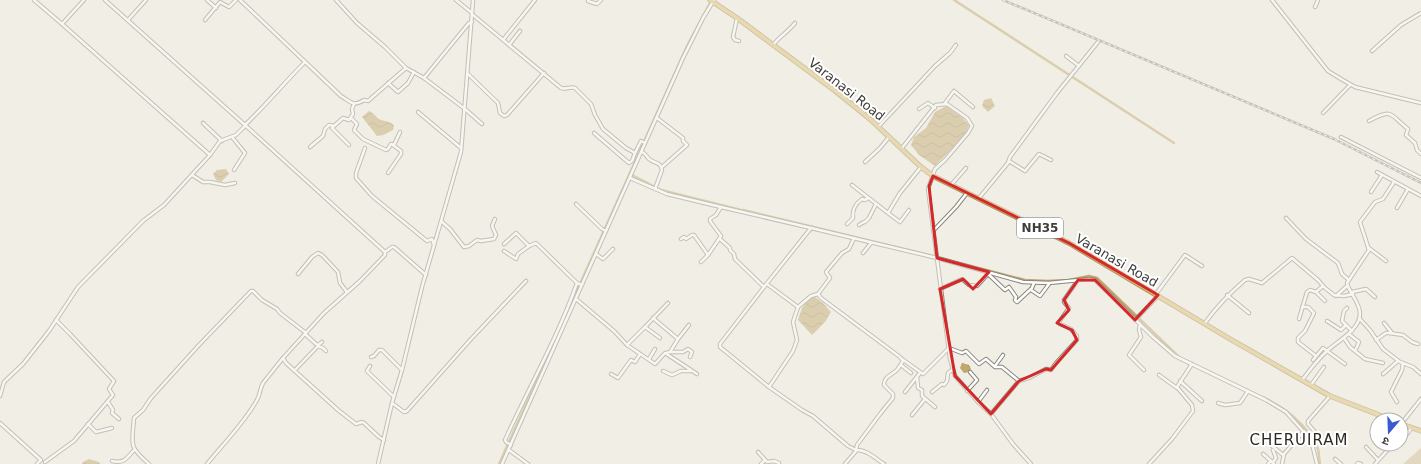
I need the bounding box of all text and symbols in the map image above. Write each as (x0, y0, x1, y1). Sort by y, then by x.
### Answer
street label: Varanasi Road (806, 55, 888, 124)
road number: NH35 (1017, 218, 1063, 238)
street label: Varanasi Road (1073, 231, 1161, 290)
north arrow (1369, 412, 1409, 452)
district label: CHERUIRAM (1249, 431, 1349, 449)
text: उ (1380, 434, 1391, 448)

